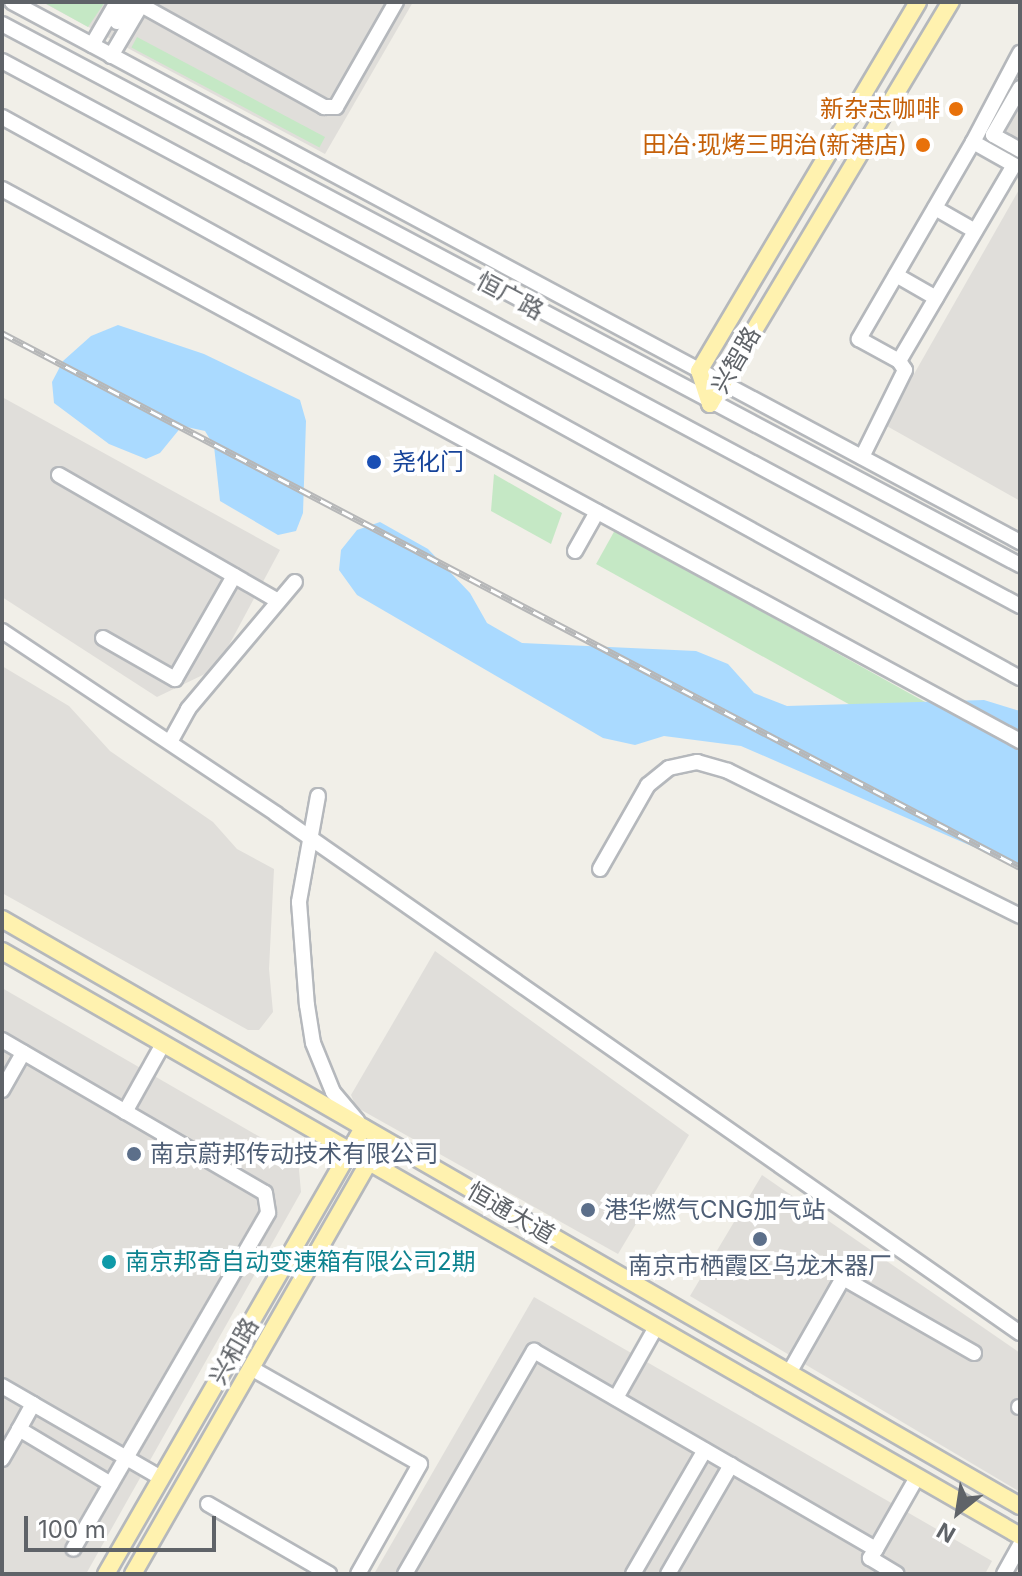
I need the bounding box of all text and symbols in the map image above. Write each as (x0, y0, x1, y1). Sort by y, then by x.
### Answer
place label: 新杂志咖啡 (820, 95, 940, 123)
marker: 新杂志咖啡 (947, 100, 965, 118)
place label: 田冶·现烤三明治(新港店) (643, 131, 907, 159)
marker: 田冶·现烤三明治(新港店) (914, 136, 932, 154)
street label: 恒广路 (471, 266, 549, 326)
street label: 兴智路 (706, 322, 766, 398)
place label: 尧化门 (392, 448, 464, 476)
marker: 尧化门 (363, 451, 385, 473)
place label: 南京蔚邦传动技术有限公司 (150, 1140, 438, 1168)
marker: 南京蔚邦传动技术有限公司 (125, 1145, 143, 1163)
street label: 恒通大道 (462, 1177, 560, 1249)
place label: 港华燃气CNG加气站 (604, 1196, 826, 1224)
marker: 港华燃气CNG加气站 (579, 1201, 597, 1219)
marker: 南京市栖霞区乌龙木器厂 (751, 1230, 769, 1248)
place label: 南京邦奇自动变速箱有限公司2期 (125, 1248, 476, 1276)
place label: 南京市栖霞区乌龙木器厂 (628, 1252, 892, 1280)
marker: 南京邦奇自动变速箱有限公司2期 (100, 1253, 118, 1271)
street label: 兴和路 (204, 1313, 264, 1389)
north arrow (918, 1472, 998, 1552)
scale bar (28, 1500, 220, 1550)
text: 100 m (38, 1515, 106, 1544)
text: N (932, 1517, 960, 1548)

